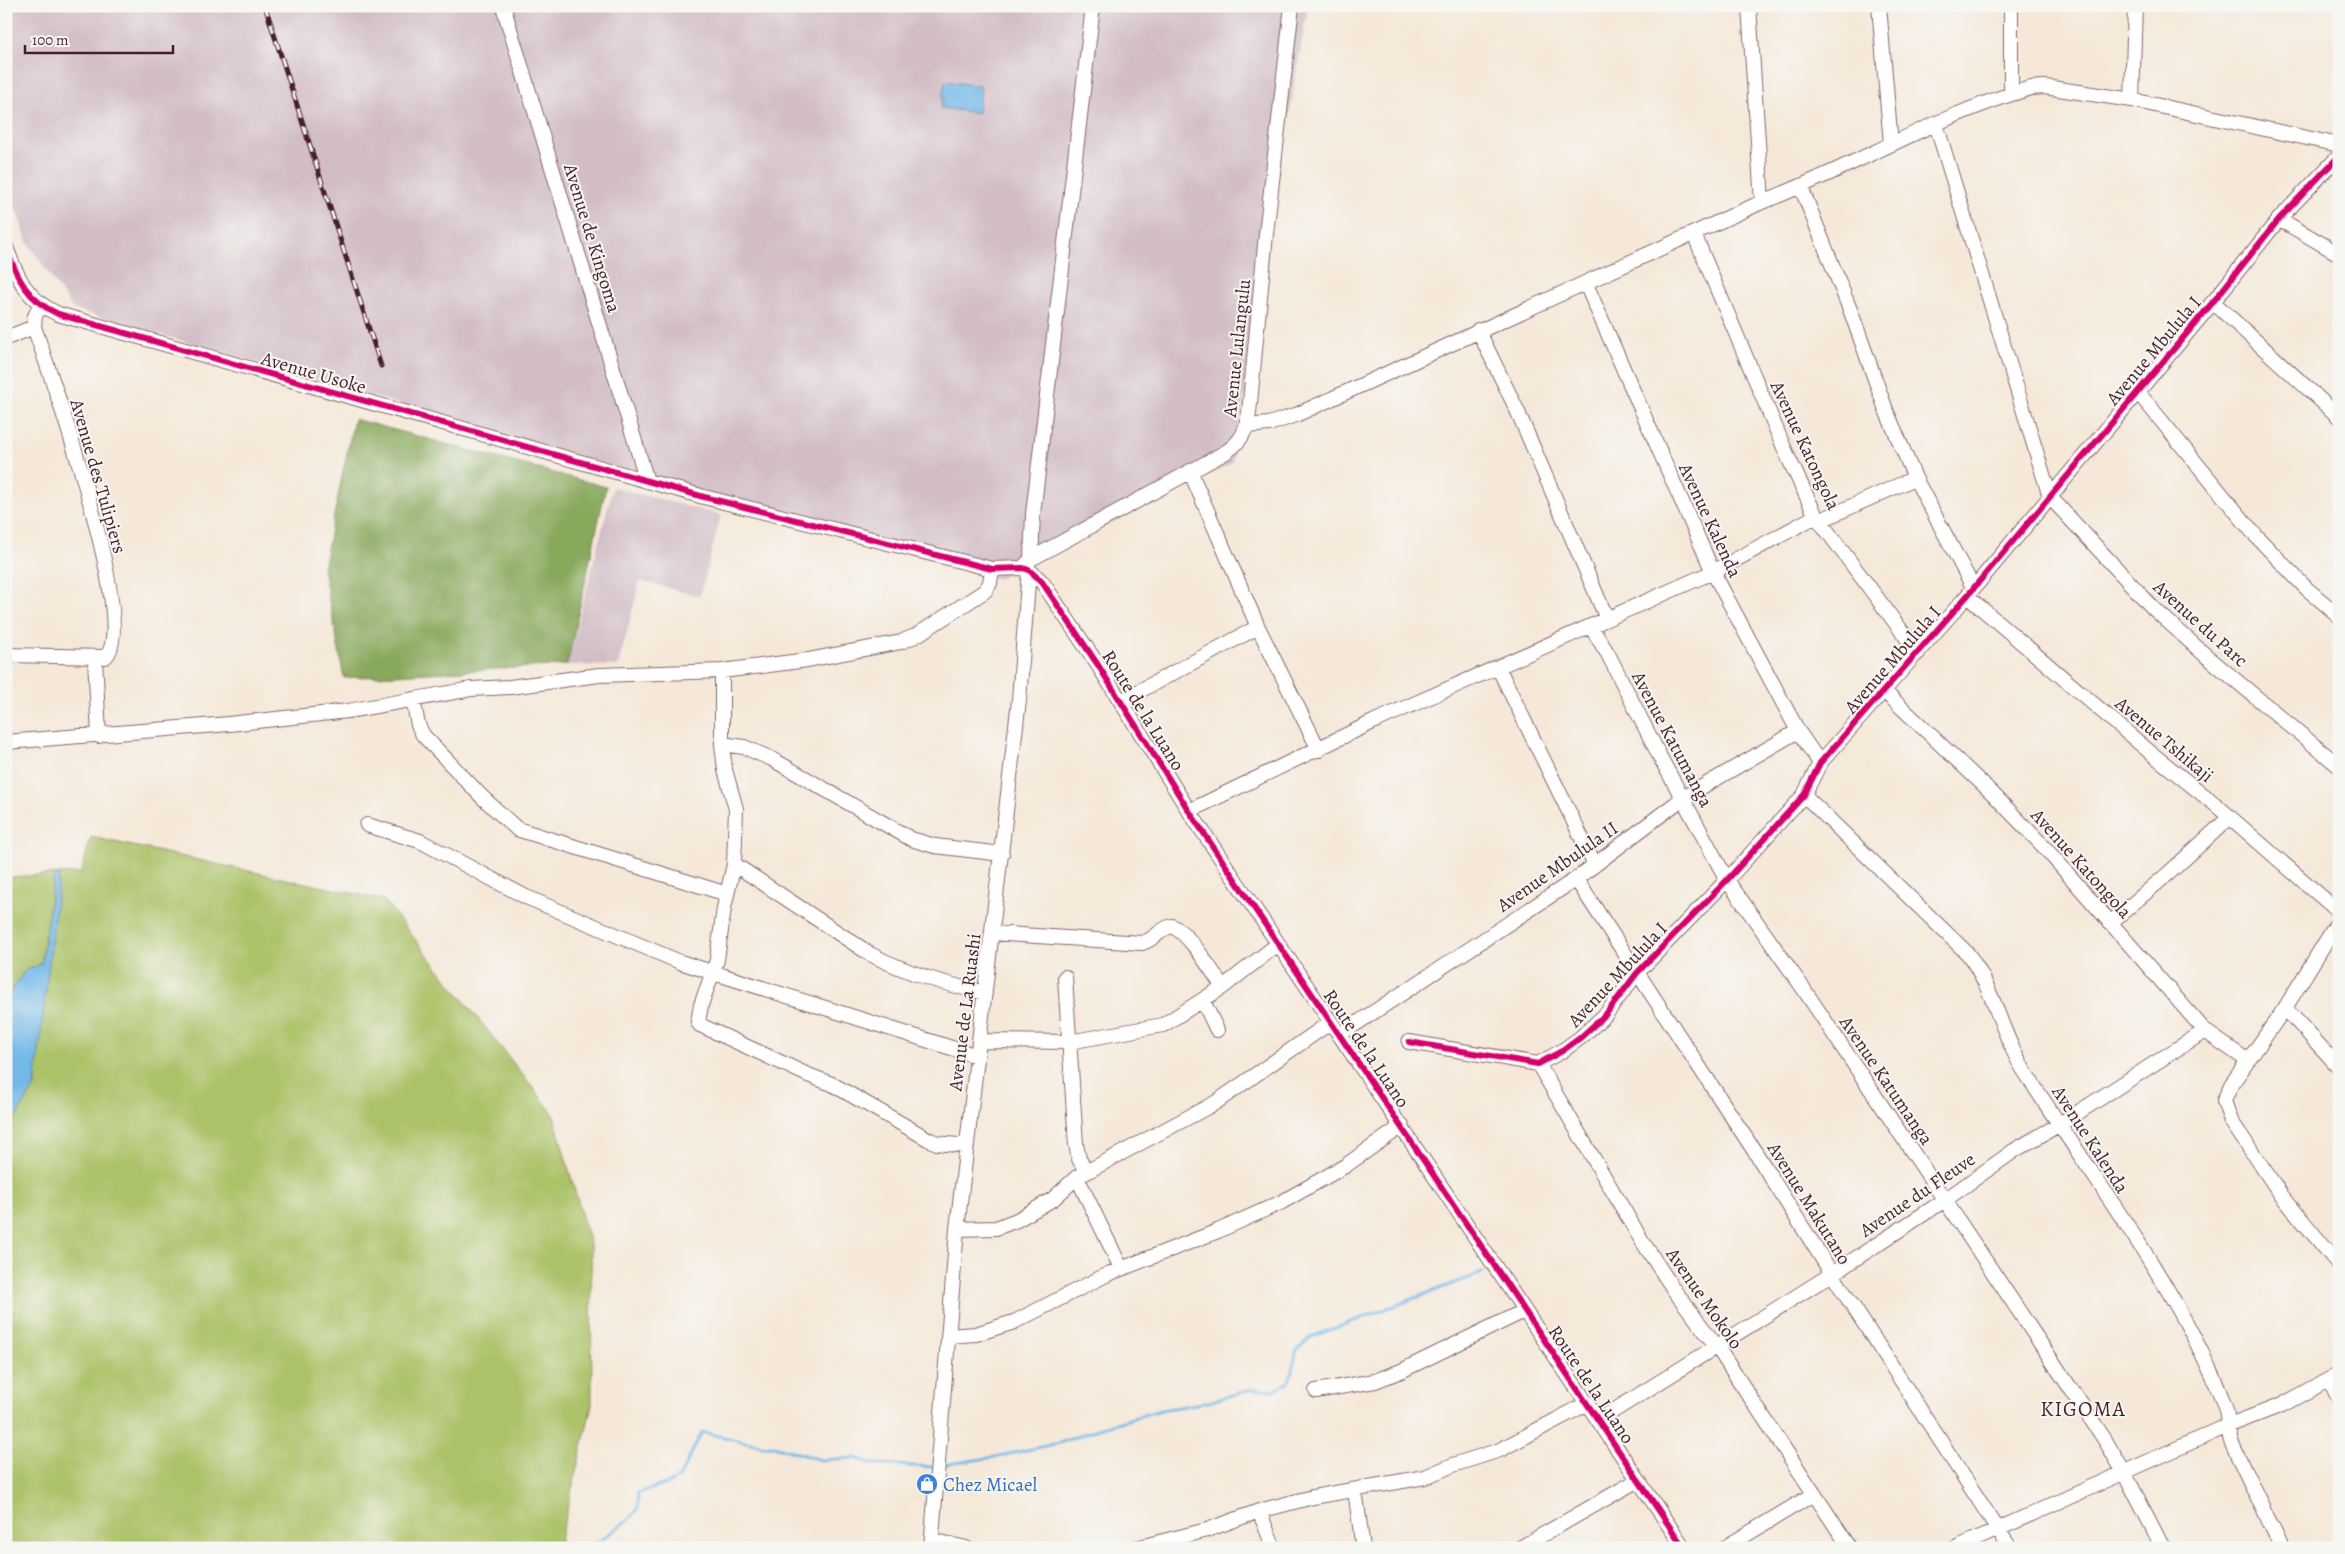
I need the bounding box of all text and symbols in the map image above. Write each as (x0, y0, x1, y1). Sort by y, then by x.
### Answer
scale bar (25, 22, 172, 54)
text: 100 m (32, 30, 69, 50)
street label: Avenue de Kingoma (557, 160, 627, 316)
street label: Avenue Lulangulu (1217, 277, 1257, 420)
street label: Avenue Mbulula I (2100, 290, 2207, 412)
street label: Avenue Usoke (257, 345, 369, 400)
street label: Avenue Katongola (1763, 376, 1846, 514)
street label: Avenue des Tulipiers (63, 395, 132, 556)
street label: Avenue Kalenda (1672, 458, 1748, 582)
street label: Avenue du Parc (2147, 574, 2253, 673)
street label: Avenue Mbulula I (1838, 600, 1947, 720)
street label: Route de la Luano (1096, 645, 1191, 776)
street label: Avenue Katumanga (1625, 666, 1719, 812)
street label: Avenue Tshikaji (2109, 690, 2219, 789)
street label: Avenue Katongola (2024, 802, 2138, 924)
street label: Avenue Mbulula II (1491, 815, 1623, 919)
street label: Avenue Mbulula I (1561, 916, 1673, 1034)
street label: Avenue de La Ruashi (942, 932, 988, 1093)
street label: Route de la Luano (1317, 984, 1415, 1113)
street label: Avenue Katumanga (1833, 1010, 1939, 1150)
street label: Avenue Kalenda (2045, 1080, 2135, 1199)
street label: Avenue Makutano (1761, 1137, 1857, 1270)
street label: Avenue du Fleuve (1854, 1146, 1981, 1244)
street label: Avenue Mokolo (1659, 1242, 1749, 1354)
street label: Route de la Luano (1542, 1320, 1640, 1449)
district label: KIGOMA (2040, 1395, 2126, 1423)
shop icon: Chez Micael (915, 1472, 939, 1496)
place label: Chez Micael (943, 1472, 1038, 1498)

